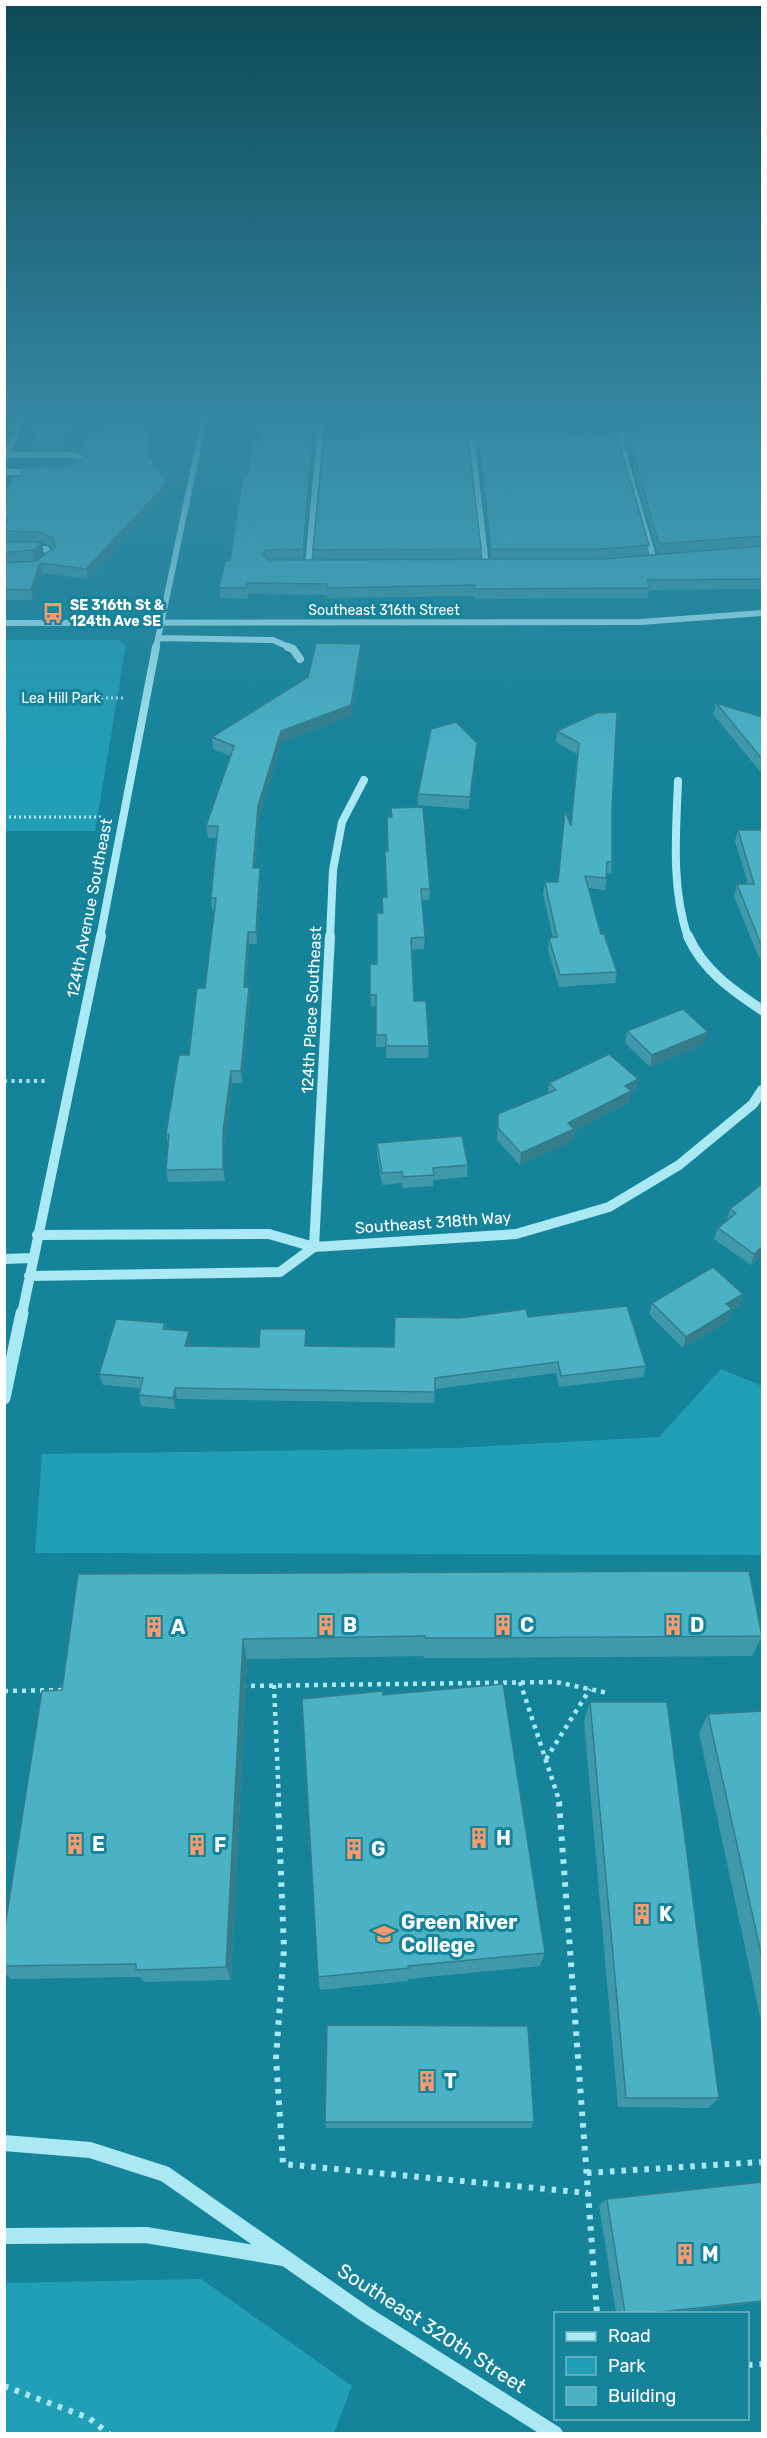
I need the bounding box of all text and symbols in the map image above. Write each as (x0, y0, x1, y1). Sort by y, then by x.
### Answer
place label: SE 316th St & 124th Ave SE (70, 597, 165, 630)
bus stop icon: SE 316th St & 124th Ave SE (41, 601, 65, 625)
street label: Southeast 316th Street (308, 602, 460, 619)
park label: Lea Hill Park (21, 690, 102, 707)
street label: 124th Avenue Southeast (63, 817, 116, 999)
street label: 124th Place Southeast (298, 926, 325, 1094)
street label: Southeast 318th Way (354, 1208, 512, 1237)
building icon: B (314, 1613, 338, 1637)
place label: B (343, 1613, 357, 1637)
building icon: C (491, 1613, 515, 1637)
place label: C (520, 1613, 534, 1637)
building icon: D (661, 1613, 685, 1637)
place label: D (690, 1613, 704, 1637)
building icon: A (142, 1615, 166, 1639)
place label: A (171, 1615, 186, 1639)
building icon: H (467, 1826, 491, 1850)
place label: H (496, 1826, 511, 1850)
building icon: E (63, 1832, 87, 1856)
place label: E (92, 1832, 105, 1856)
building icon: F (185, 1833, 209, 1857)
place label: F (214, 1833, 226, 1857)
building icon: G (342, 1837, 366, 1861)
place label: G (371, 1837, 385, 1861)
building icon: K (630, 1902, 654, 1926)
place label: K (659, 1902, 673, 1926)
place label: Green River College (401, 1910, 517, 1957)
school or university icon: Green River College (372, 1922, 396, 1946)
building icon: T (415, 2069, 439, 2093)
place label: T (444, 2069, 457, 2093)
building icon: M (673, 2242, 697, 2266)
place label: M (702, 2242, 719, 2266)
street label: Southeast 320th Street (333, 2258, 531, 2398)
legend (554, 2312, 749, 2420)
text: Road (608, 2325, 651, 2347)
text: Park (608, 2355, 646, 2377)
text: Building (608, 2385, 676, 2407)

